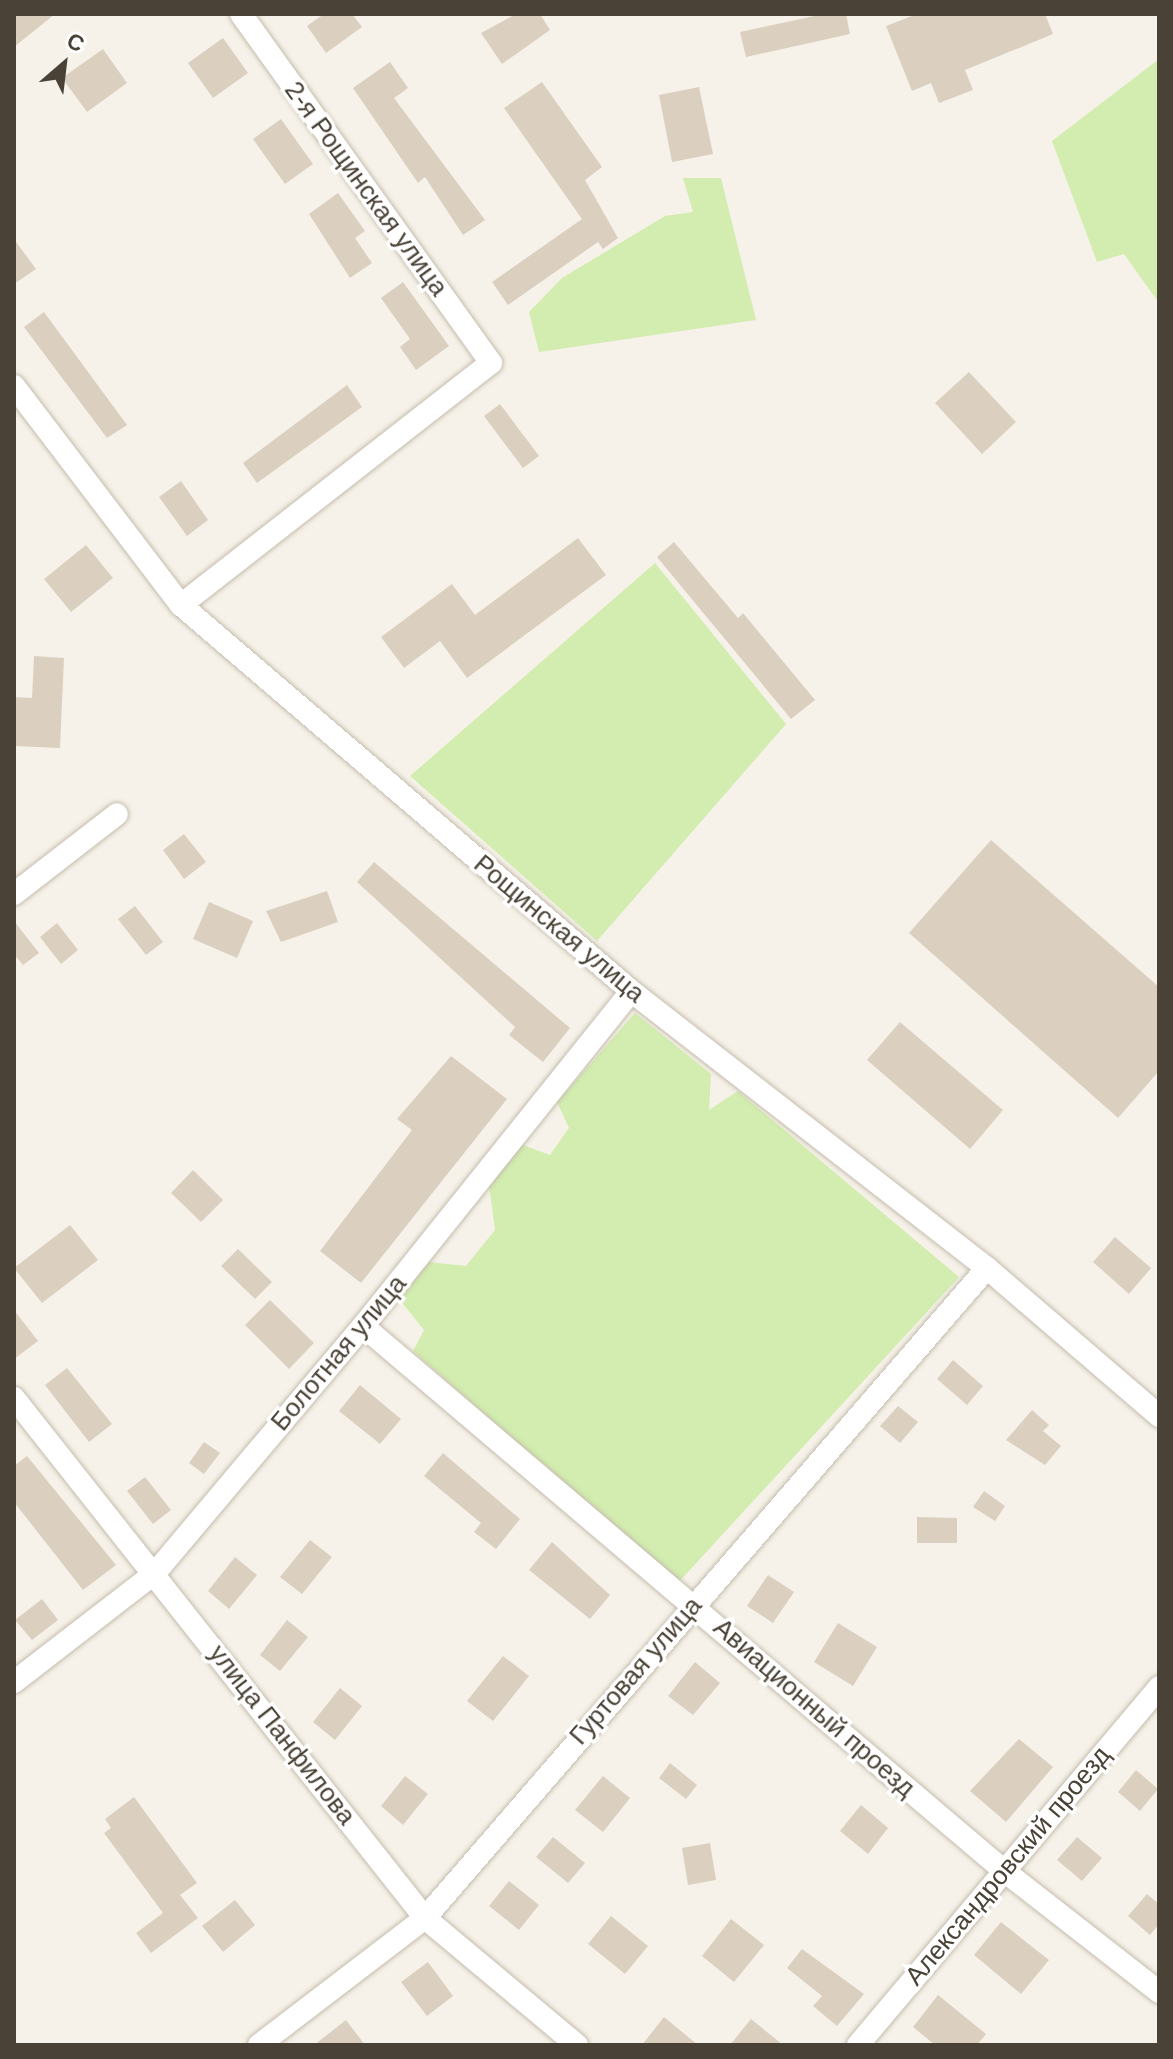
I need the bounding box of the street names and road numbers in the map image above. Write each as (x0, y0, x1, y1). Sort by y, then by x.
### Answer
street label: 2-я Рощинская улица (278, 76, 454, 302)
street label: Рощинская улица (467, 849, 651, 1009)
street label: Болотная улица (265, 1269, 413, 1437)
street label: Гуртовая улица (563, 1591, 709, 1751)
street label: Авиационный проезд (707, 1612, 921, 1804)
street label: улица Панфилова (202, 1639, 362, 1831)
street label: Александровский проезд (899, 1740, 1117, 1992)

